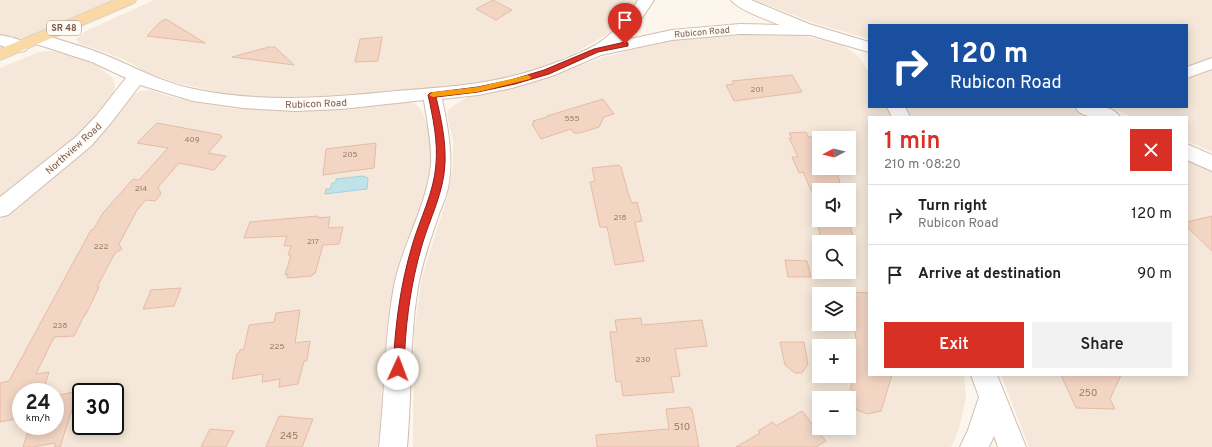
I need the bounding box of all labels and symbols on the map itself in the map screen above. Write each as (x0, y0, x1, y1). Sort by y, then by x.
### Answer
pin (608, 3, 642, 44)
road number: SR 48 (47, 21, 81, 35)
street label: Rubicon Road (674, 25, 730, 40)
house number: 201 (750, 85, 764, 95)
street label: Rubicon Road (285, 97, 347, 112)
house number: 555 (565, 114, 579, 124)
street label: Northview Road (43, 120, 105, 178)
north arrow (812, 131, 856, 175)
house number: 409 (185, 135, 200, 145)
house number: 205 (343, 150, 358, 160)
house number: 214 (135, 184, 147, 194)
house number: 218 (614, 213, 626, 223)
house number: 217 (307, 237, 319, 247)
house number: 222 (94, 242, 108, 252)
house number: 238 (53, 321, 67, 331)
house number: 225 (270, 342, 284, 352)
position arrow (377, 348, 419, 390)
house number: 230 (636, 355, 650, 365)
speed limit sign: 30 (72, 383, 124, 435)
house number: 250 (1079, 387, 1097, 400)
house number: 510 (674, 421, 690, 434)
house number: 245 (280, 430, 298, 443)

